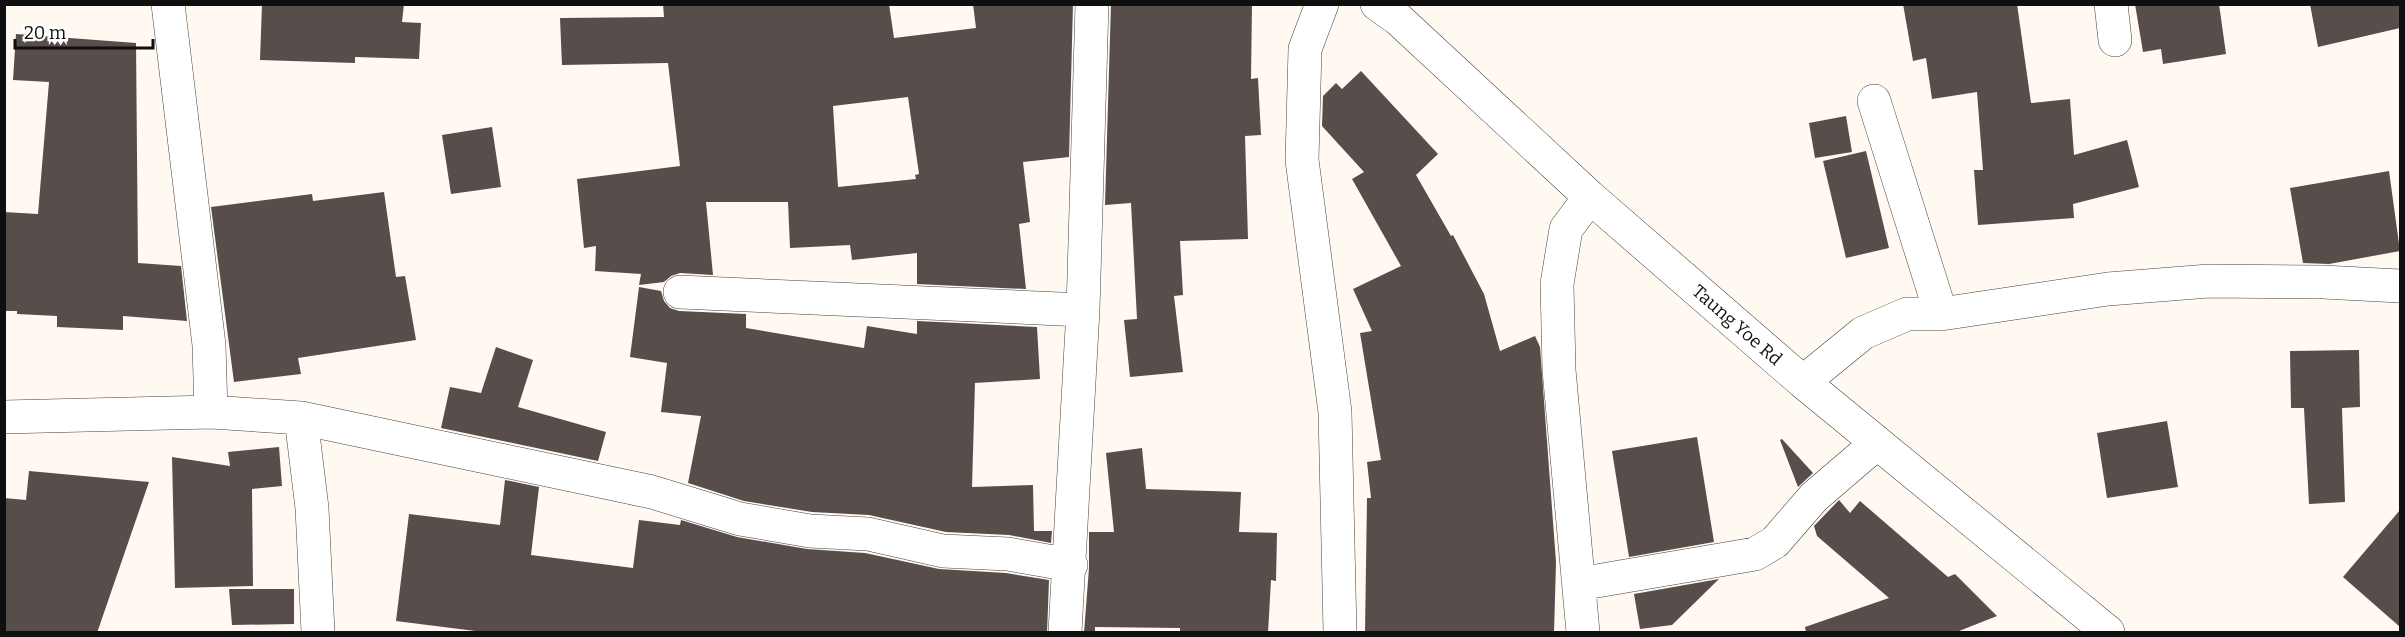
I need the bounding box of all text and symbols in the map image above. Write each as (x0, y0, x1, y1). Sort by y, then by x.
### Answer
scale bar (15, 12, 153, 50)
text: 20 m (24, 22, 66, 44)
street label: Taung Yoe Rd (1688, 280, 1787, 370)

